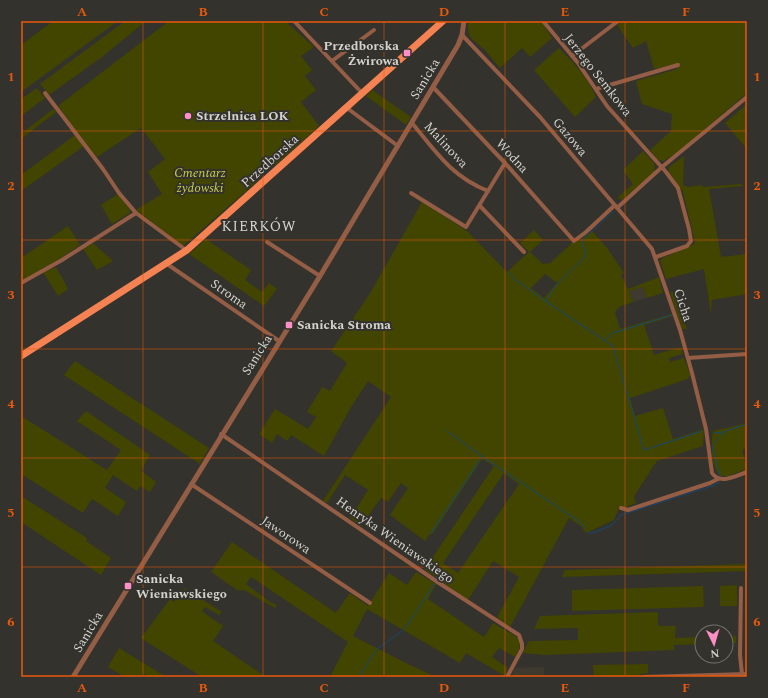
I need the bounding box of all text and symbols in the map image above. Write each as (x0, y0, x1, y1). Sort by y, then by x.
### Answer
text: A (77, 2, 87, 22)
text: B (198, 2, 208, 22)
text: C (319, 2, 329, 22)
text: D (439, 2, 449, 22)
text: E (561, 2, 570, 22)
text: F (682, 2, 690, 22)
street label: Jerzego Semkowa (559, 29, 637, 121)
place label: Przedborska Żwirowa (323, 36, 399, 71)
marker: Przedborska Żwirowa (402, 48, 412, 58)
street label: Sanicka (405, 54, 445, 103)
text: 1 (7, 67, 15, 87)
text: 1 (753, 67, 761, 87)
place label: Strzelnica LOK (196, 106, 289, 126)
marker: Strzelnica LOK (183, 111, 193, 121)
street label: Gazowa (548, 113, 593, 161)
street label: Malinowa (419, 117, 473, 173)
street label: Przedborska (237, 129, 304, 192)
street label: Wodna (491, 134, 534, 178)
park label: Cmentarz żydowski (174, 163, 226, 198)
text: 2 (7, 176, 15, 196)
text: 2 (753, 176, 761, 196)
district label: KIERKÓW (221, 216, 297, 237)
street label: Stroma (206, 274, 252, 314)
text: 3 (7, 285, 15, 305)
text: 3 (753, 285, 761, 305)
street label: Cicha (668, 286, 698, 325)
place label: Sanicka Stroma (297, 315, 391, 335)
marker: Sanicka Stroma (284, 320, 294, 330)
street label: Sanicka (237, 330, 278, 379)
text: 4 (7, 394, 15, 414)
text: 4 (753, 394, 761, 414)
street label: Henryka Wieniawskiego (332, 492, 458, 588)
text: 5 (7, 503, 15, 523)
text: 5 (753, 503, 761, 523)
street label: Jaworowa (257, 511, 315, 559)
place label: Sanicka Wieniawskiego (136, 569, 227, 604)
marker: Sanicka Wieniawskiego (123, 581, 133, 591)
street label: Sanicka (68, 607, 108, 656)
text: 6 (7, 612, 15, 632)
text: 6 (753, 612, 761, 632)
north arrow (694, 624, 734, 664)
text: N (710, 645, 720, 662)
text: A (77, 678, 87, 698)
text: B (198, 678, 208, 698)
text: C (319, 678, 329, 698)
text: D (439, 678, 449, 698)
text: E (561, 678, 570, 698)
text: F (682, 678, 690, 698)

